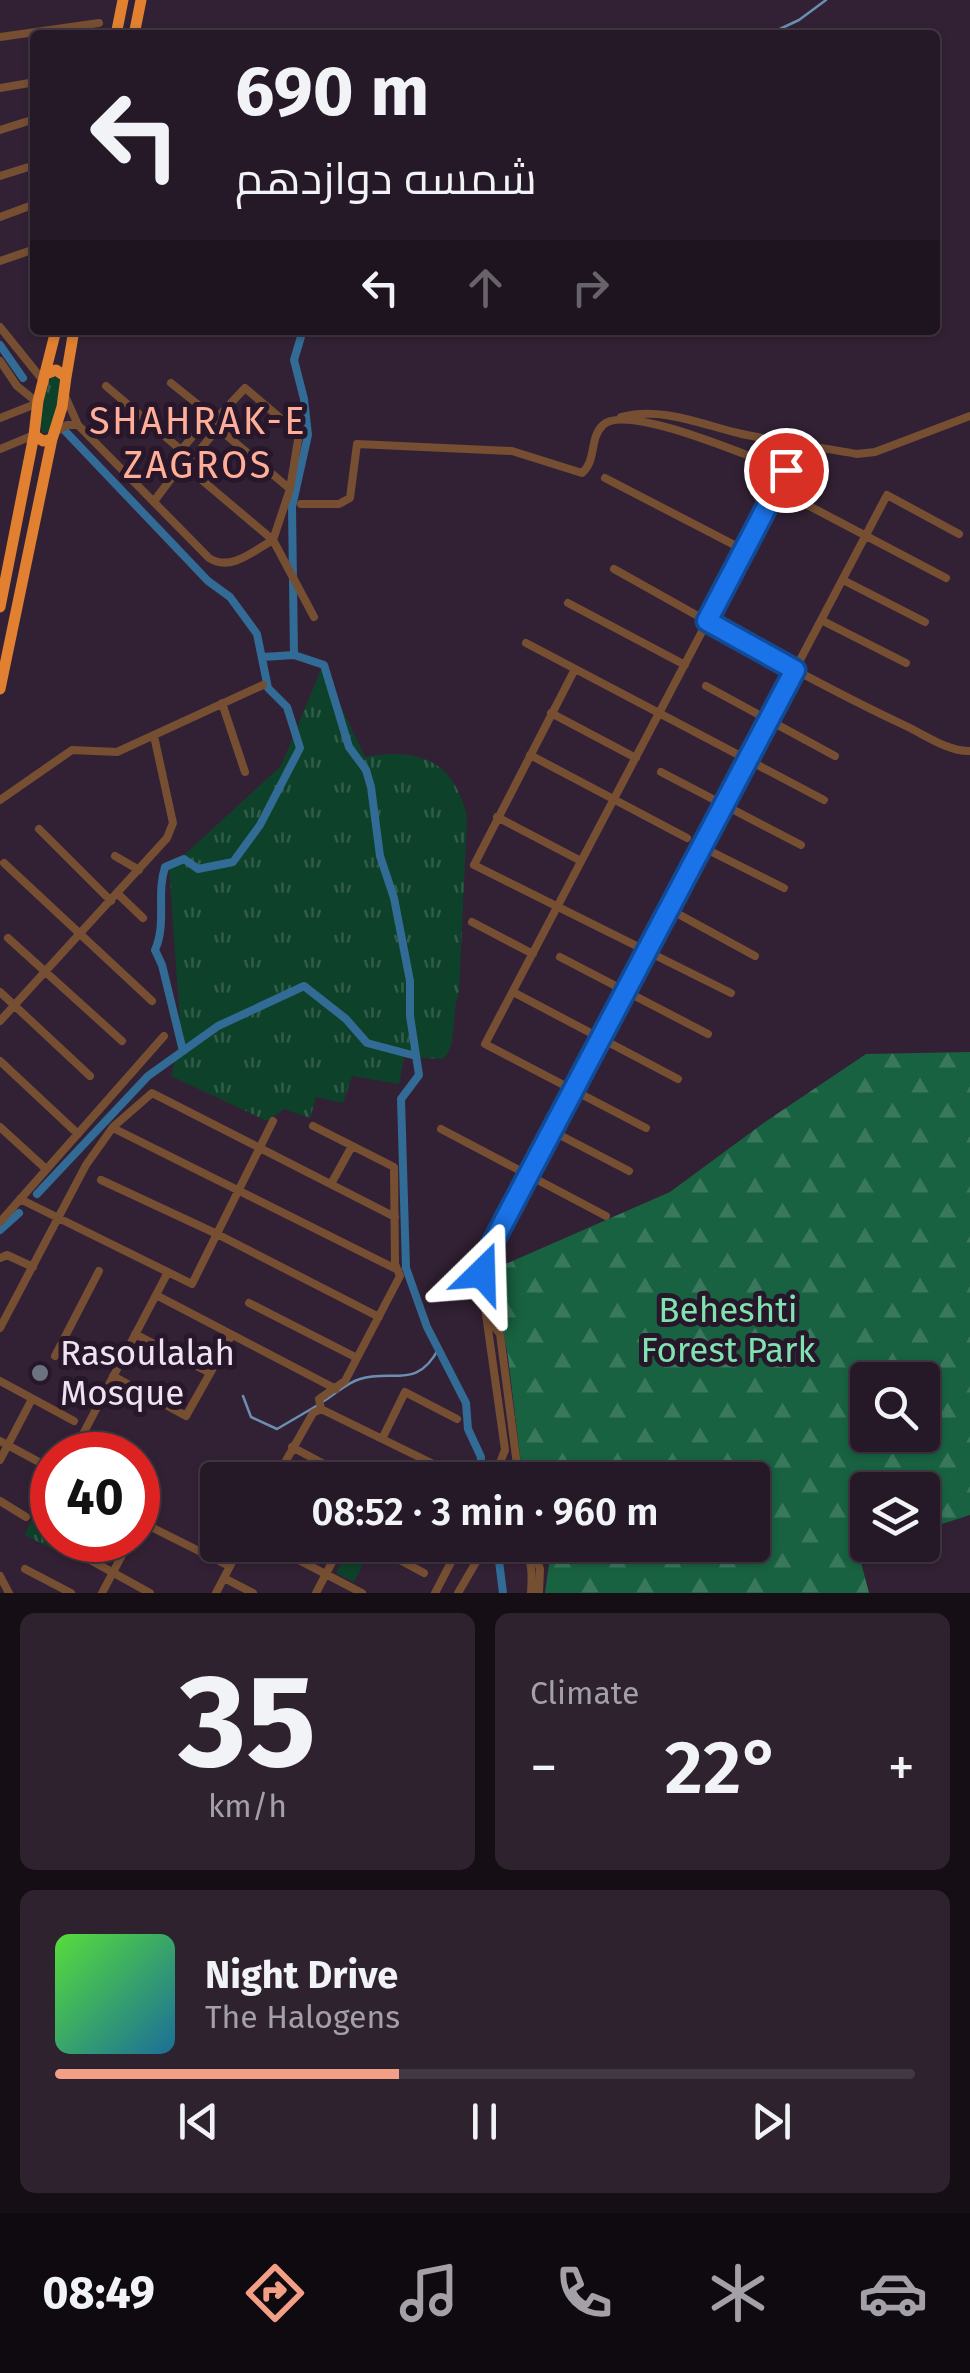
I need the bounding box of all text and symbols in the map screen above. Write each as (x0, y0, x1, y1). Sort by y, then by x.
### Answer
text: 690 m (235, 50, 429, 134)
icon: left (70, 70, 200, 200)
text: شمسه دوازدهم (235, 152, 537, 206)
icon: left (353, 260, 408, 315)
icon: ahead (458, 260, 513, 315)
icon: right (563, 260, 618, 315)
district label: SHAHRAK-E ZAGROS (89, 398, 307, 488)
pin (744, 428, 829, 513)
icon: arrive (759, 443, 814, 498)
position arrow (430, 1221, 534, 1325)
park label: Beheshti Forest Park (640, 1289, 816, 1371)
place label: Rasoulalah Mosque (60, 1332, 235, 1414)
marker: Rasoulalah Mosque (29, 1362, 51, 1384)
map controls (850, 1362, 940, 1562)
button: search (850, 1362, 940, 1452)
speed limit sign: 40 (30, 1432, 160, 1562)
button: layers (850, 1472, 940, 1562)
text: 08:52 · 3 min · 960 m (312, 1489, 658, 1535)
text: 35 (179, 1644, 316, 1800)
text: Climate (530, 1674, 639, 1712)
text: 22° (665, 1723, 780, 1813)
text: − (530, 1735, 558, 1801)
text: + (888, 1735, 915, 1801)
text: km/h (208, 1787, 287, 1825)
text: Night Drive (205, 1952, 398, 1998)
text: The Halogens (205, 1998, 400, 2036)
icon: previous (171, 2094, 226, 2149)
icon: pause (457, 2094, 512, 2149)
icon: next (744, 2094, 799, 2149)
icon: directions (240, 2258, 310, 2328)
icon: music (394, 2258, 464, 2328)
icon: phone (549, 2258, 619, 2328)
icon: climate (703, 2258, 773, 2328)
icon: car (858, 2258, 928, 2328)
text: 08:49 (42, 2266, 155, 2320)

